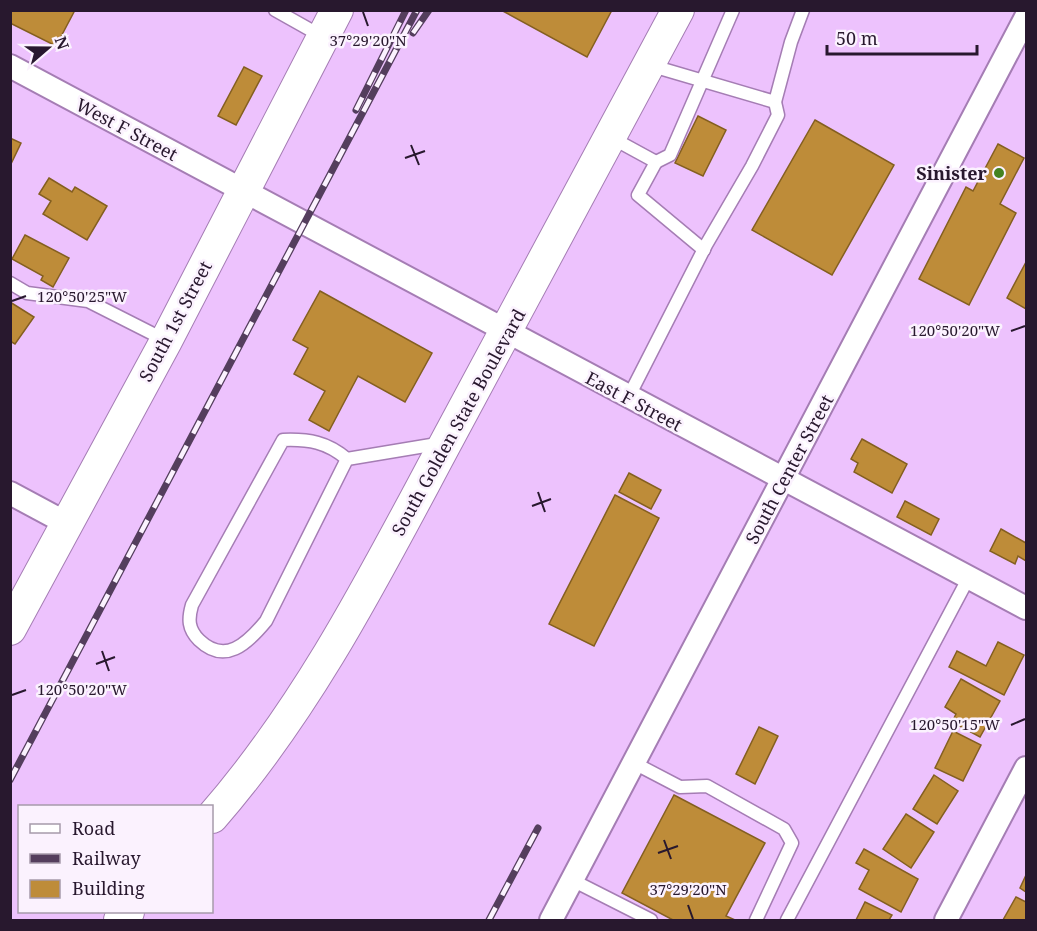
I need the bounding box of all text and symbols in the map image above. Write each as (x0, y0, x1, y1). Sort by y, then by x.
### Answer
north arrow (18, 18, 78, 78)
scale bar (827, 18, 977, 56)
text: 50 m (836, 26, 878, 50)
text: 37°29'20"N (329, 30, 407, 50)
text: N (50, 33, 75, 53)
street label: West F Street (72, 92, 182, 166)
place label: Sinister (916, 161, 988, 185)
marker: Sinister (992, 166, 1006, 180)
street label: South 1st Street (133, 256, 217, 386)
text: 120°50'25"W (37, 286, 127, 306)
street label: South Golden State Boulevard (386, 304, 530, 540)
text: 120°50'20"W (910, 320, 1000, 340)
street label: East F Street (582, 366, 686, 436)
street label: South Center Street (740, 390, 838, 548)
text: 120°50'20"W (37, 679, 127, 699)
text: 120°50'15"W (910, 714, 1000, 734)
legend (18, 805, 213, 913)
text: Road (72, 816, 115, 840)
text: Railway (72, 846, 142, 870)
text: Building (72, 876, 145, 900)
text: 37°29'20"N (649, 879, 727, 899)

